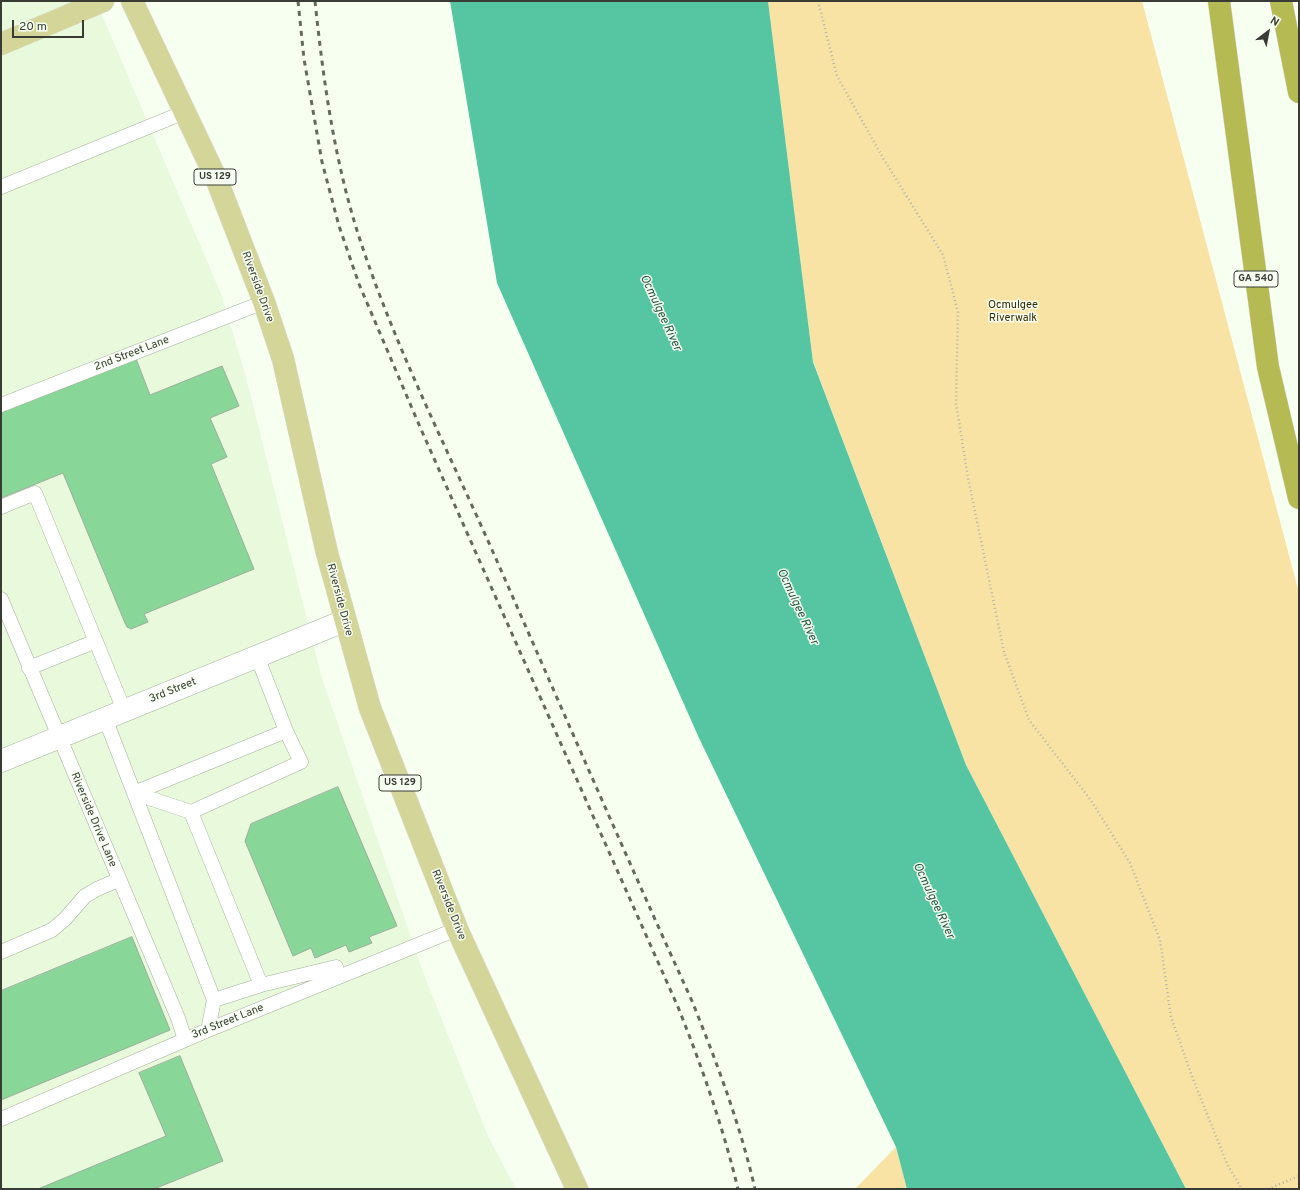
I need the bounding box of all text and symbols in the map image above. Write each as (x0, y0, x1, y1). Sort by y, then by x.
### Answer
scale bar (14, 12, 86, 38)
north arrow (1248, 12, 1288, 52)
text: N (1267, 14, 1281, 30)
text: 20 m (19, 19, 47, 35)
road number: US 129 (194, 169, 236, 185)
street label: Riverside Drive (238, 250, 276, 324)
road number: GA 540 (1234, 271, 1278, 287)
water label: Ocmulgee River (636, 273, 684, 353)
park label: Ocmulgee Riverwalk (988, 299, 1038, 325)
street label: 2nd Street Lane (93, 334, 171, 374)
street label: Riverside Drive (323, 562, 355, 638)
water label: Ocmulgee River (773, 567, 821, 647)
street label: 3rd Street (147, 676, 199, 706)
street label: Riverside Drive Lane (67, 771, 119, 869)
road number: US 129 (379, 775, 421, 791)
water label: Ocmulgee River (909, 861, 957, 941)
street label: Riverside Drive (428, 868, 468, 942)
street label: 3rd Street Lane (190, 1002, 266, 1042)

